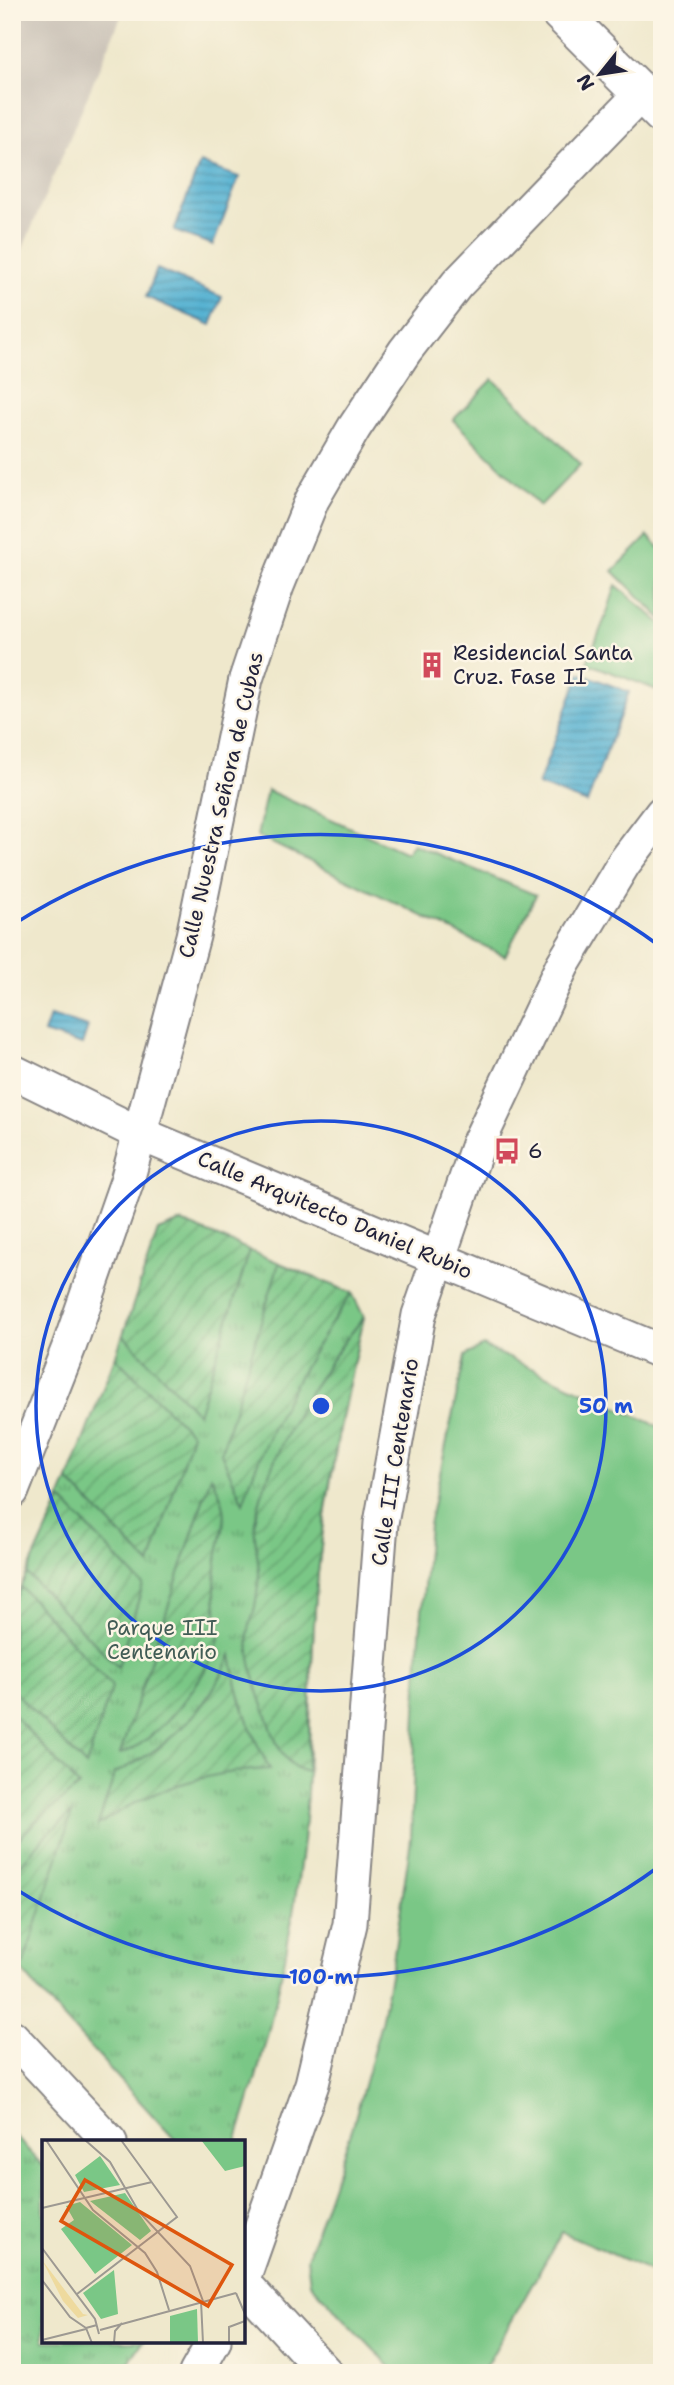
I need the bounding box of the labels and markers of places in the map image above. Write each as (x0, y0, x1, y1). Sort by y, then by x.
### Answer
place label: Residencial Santa Cruz. Fase II (453, 639, 633, 691)
building icon: Residencial Santa Cruz. Fase II (417, 650, 447, 680)
bus stop icon: 6 (492, 1136, 522, 1166)
place label: 6 (528, 1137, 543, 1165)
centre of rings (309, 1394, 333, 1418)

